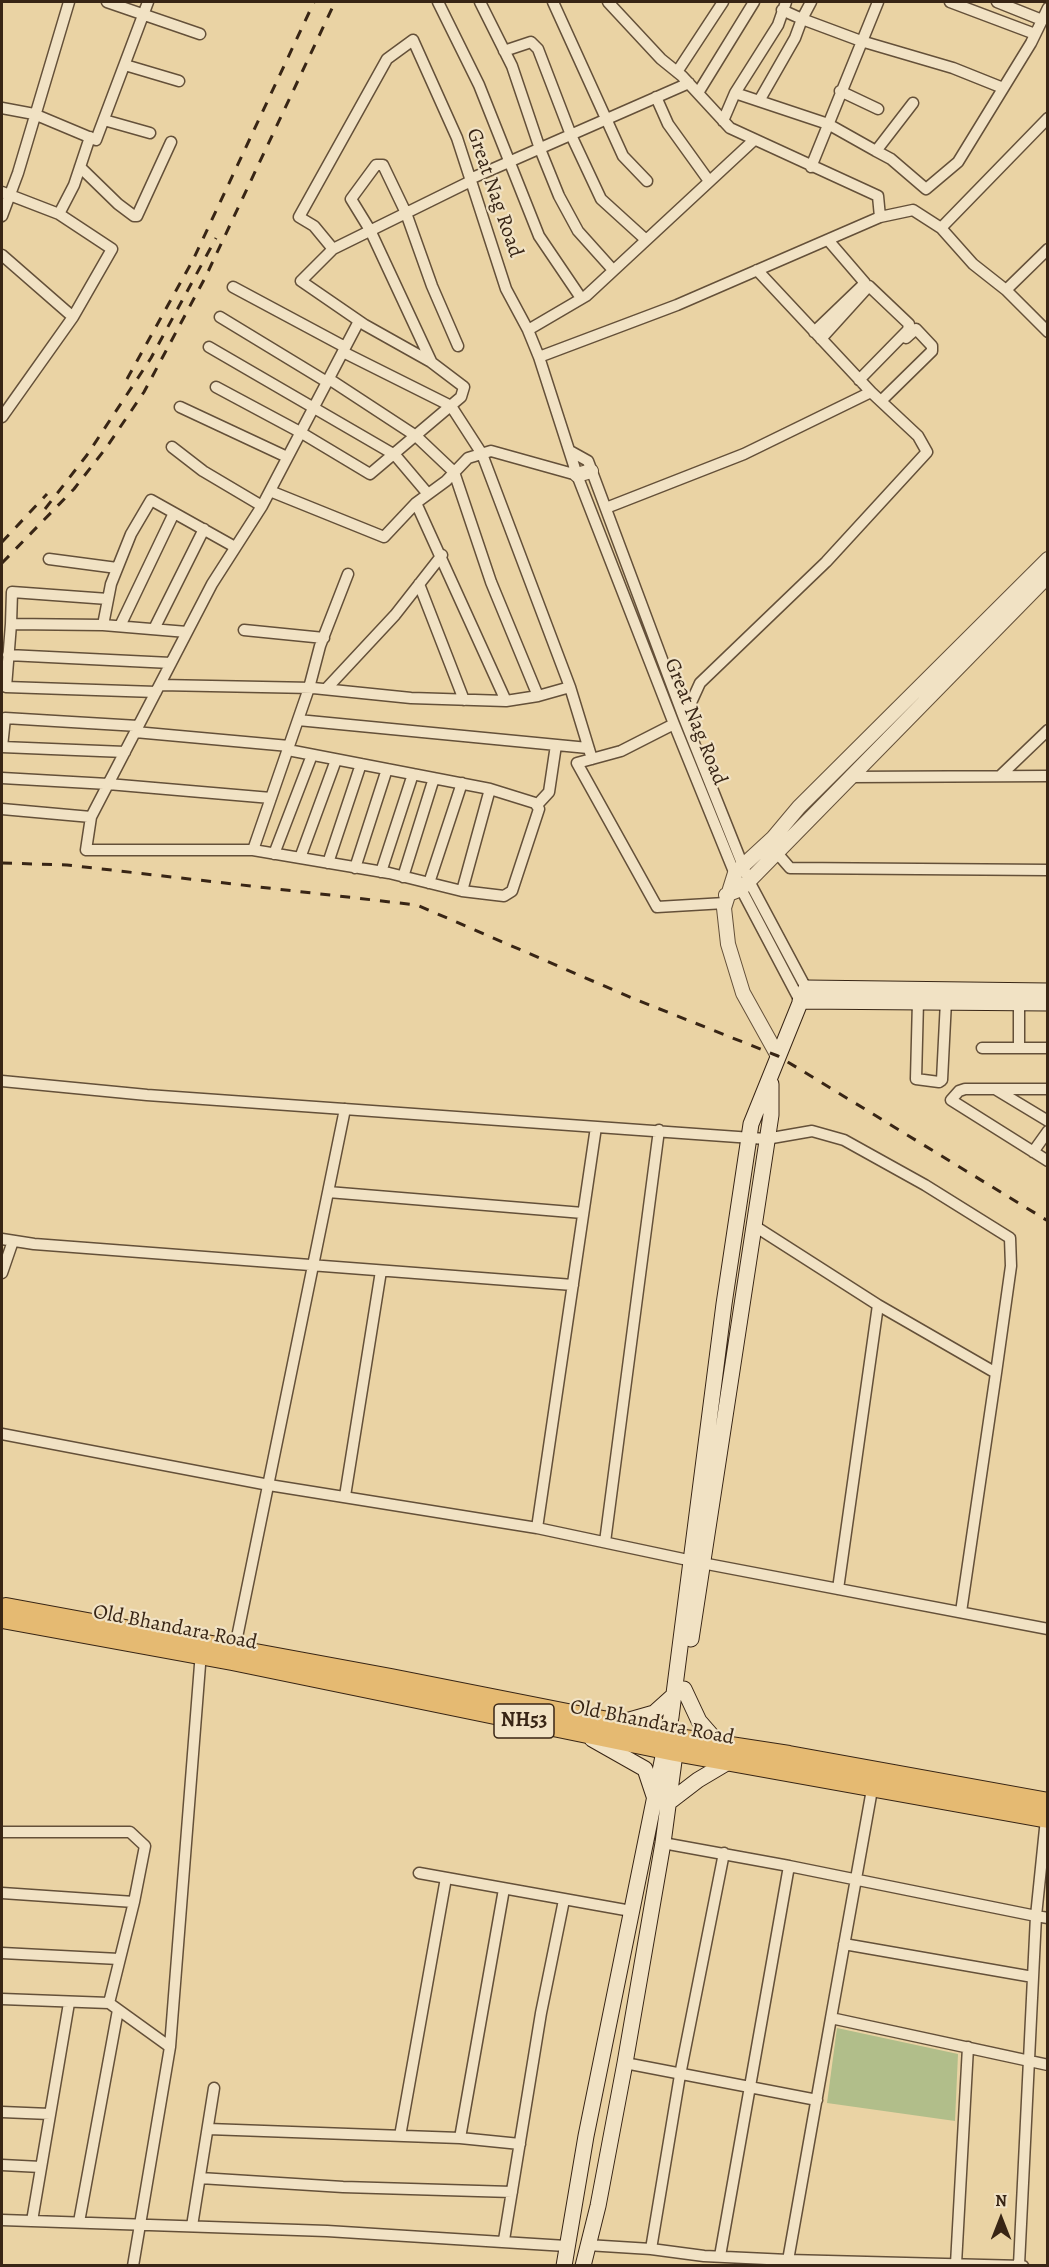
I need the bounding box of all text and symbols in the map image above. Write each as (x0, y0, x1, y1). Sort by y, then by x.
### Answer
street label: Great Nag Road (460, 125, 528, 261)
street label: Great Nag Road (658, 655, 732, 789)
street label: Old Bhandara Road (91, 1600, 259, 1656)
street label: Old Bhandara Road (568, 1695, 736, 1751)
road number: NH53 (494, 1704, 554, 1738)
north arrow (971, 2189, 1031, 2249)
text: N (995, 2190, 1007, 2212)

